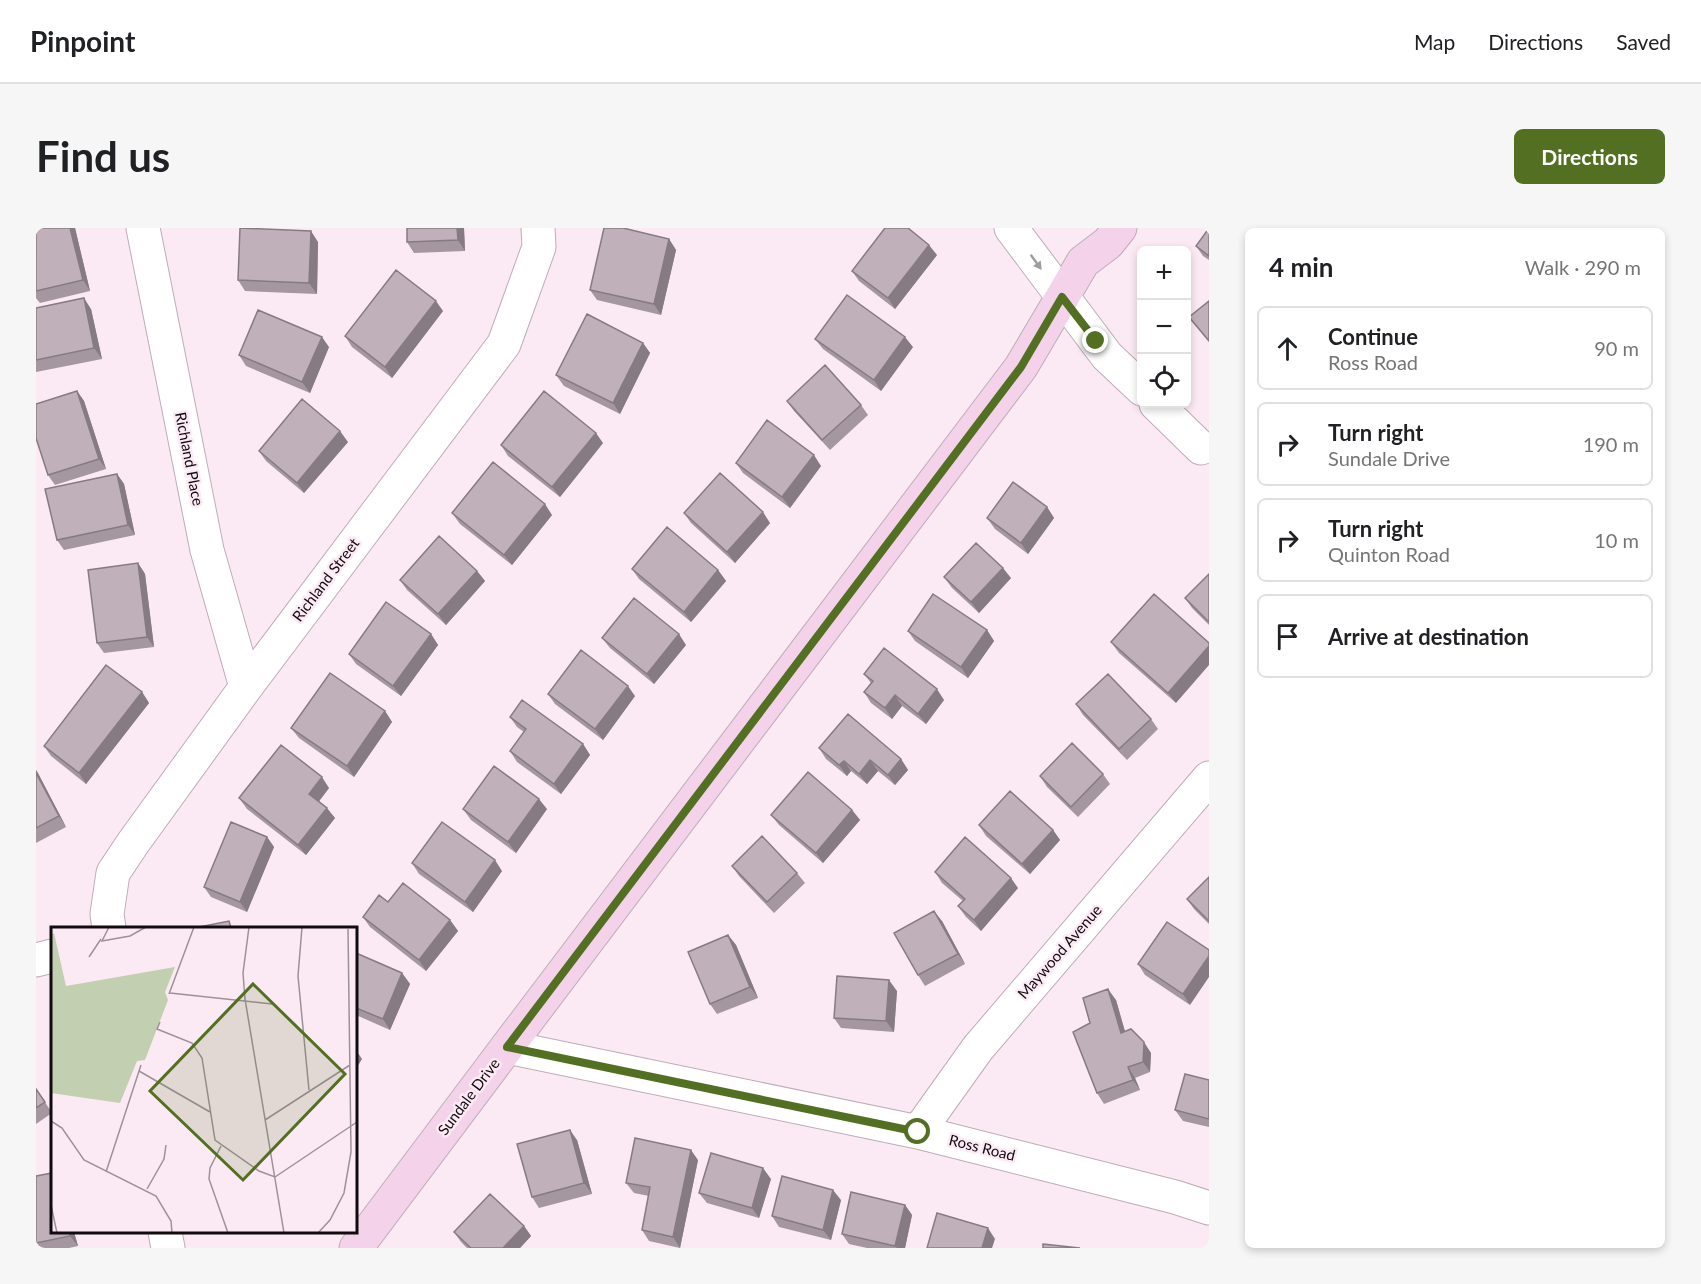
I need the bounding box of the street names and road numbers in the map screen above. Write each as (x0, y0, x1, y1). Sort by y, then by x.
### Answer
street label: Richland Place (172, 410, 208, 507)
street label: Richland Street (288, 534, 363, 625)
street label: Maywood Avenue (1013, 901, 1105, 1002)
street label: Sundale Drive (433, 1054, 503, 1138)
street label: Ross Road (947, 1130, 1017, 1164)

